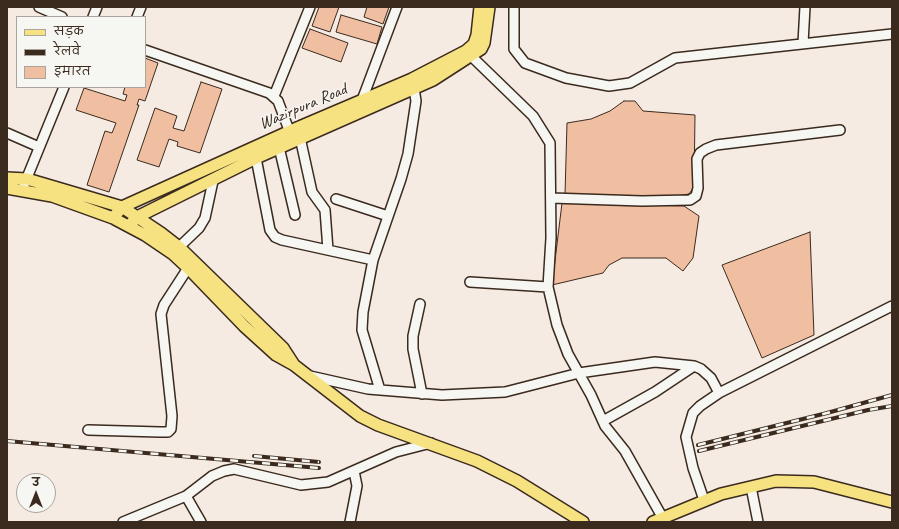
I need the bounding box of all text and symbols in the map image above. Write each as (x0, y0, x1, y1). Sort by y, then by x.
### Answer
legend (16, 16, 146, 88)
text: सड़क (54, 23, 84, 39)
text: रेलवे (54, 43, 80, 59)
text: इमारत (54, 63, 91, 79)
street label: Wazirpura Road (256, 79, 350, 135)
north arrow (16, 473, 56, 513)
text: उ (32, 475, 40, 489)

